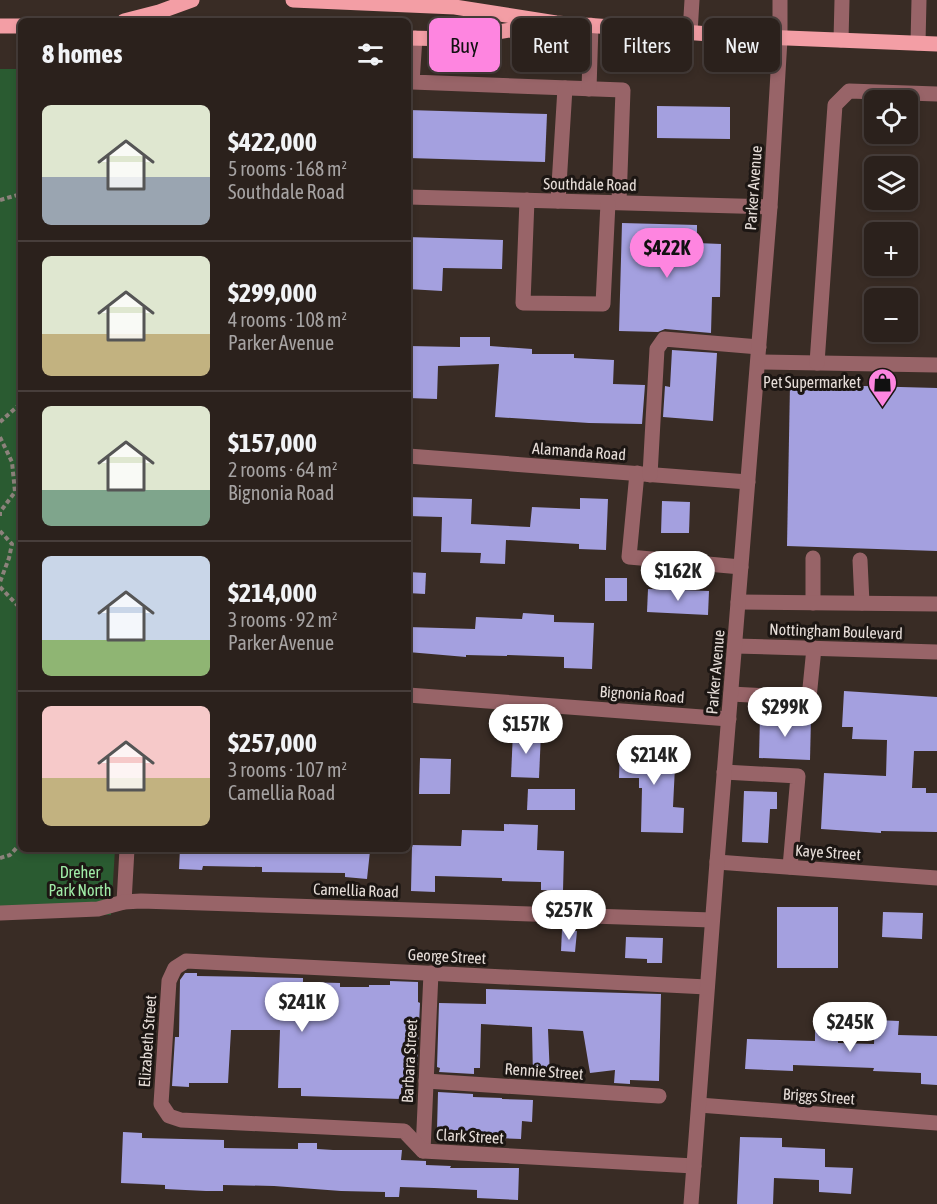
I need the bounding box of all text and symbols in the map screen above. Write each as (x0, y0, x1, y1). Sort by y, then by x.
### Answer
chip: Buy (429, 18, 500, 72)
chip: Rent (512, 18, 590, 72)
chip: Filters (602, 18, 692, 72)
chip: New (704, 18, 780, 72)
icon: filters (354, 38, 387, 71)
text: 8 homes (42, 39, 122, 69)
map controls (864, 90, 918, 342)
button: locate (864, 90, 918, 144)
text: $422,000 (228, 127, 317, 157)
icon: home (90, 129, 162, 201)
street label: Parker Avenue (741, 145, 765, 231)
button: layers (864, 156, 918, 210)
text: 5 rooms · 168 m² (228, 157, 347, 180)
street label: Southdale Road (543, 174, 637, 194)
text: Southdale Road (228, 180, 345, 203)
button: + (864, 222, 918, 276)
pin: $422K (625, 228, 709, 279)
text: $422K (644, 236, 690, 259)
text: $299,000 (228, 278, 317, 308)
icon: home (90, 280, 162, 352)
button: − (864, 288, 918, 342)
text: 4 rooms · 108 m² (228, 308, 347, 331)
text: Parker Avenue (228, 331, 334, 354)
shop icon: Pet Supermarket (866, 366, 898, 408)
place label: Pet Supermarket (763, 373, 861, 392)
text: $157,000 (228, 428, 317, 458)
icon: home (90, 430, 162, 502)
street label: Alamanda Road (531, 439, 627, 463)
text: 2 rooms · 64 m² (228, 458, 338, 481)
text: Bignonia Road (228, 481, 334, 504)
pin: $162K (636, 551, 720, 602)
text: $162K (655, 559, 701, 582)
text: $214,000 (228, 578, 317, 608)
icon: home (90, 580, 162, 652)
text: 3 rooms · 92 m² (228, 608, 338, 631)
street label: Nottingham Boulevard (769, 620, 903, 643)
street label: Parker Avenue (702, 629, 728, 715)
text: Parker Avenue (228, 631, 334, 654)
street label: Bignonia Road (599, 682, 685, 707)
pin: $299K (743, 687, 827, 738)
text: $299K (762, 695, 808, 718)
pin: $157K (484, 704, 568, 755)
text: $157K (503, 712, 549, 735)
text: $257,000 (228, 728, 317, 758)
icon: home (90, 730, 162, 802)
pin: $214K (612, 735, 696, 786)
text: $214K (631, 743, 677, 766)
text: 3 rooms · 107 m² (228, 758, 347, 781)
text: Camellia Road (228, 781, 335, 804)
street label: Kaye Street (794, 841, 862, 864)
park label: Dreher Park North (49, 863, 111, 899)
street label: Camellia Road (313, 880, 399, 900)
pin: $257K (527, 890, 611, 941)
text: $257K (546, 898, 592, 921)
street label: George Street (407, 945, 487, 968)
pin: $241K (260, 982, 344, 1033)
text: $241K (279, 990, 325, 1013)
street label: Elizabeth Street (135, 994, 159, 1088)
pin: $245K (808, 1002, 892, 1053)
text: $245K (827, 1010, 873, 1033)
street label: Barbara Street (398, 1018, 420, 1103)
street label: Rennie Street (504, 1059, 584, 1083)
street label: Briggs Street (782, 1084, 856, 1109)
street label: Clark Street (436, 1125, 505, 1147)

